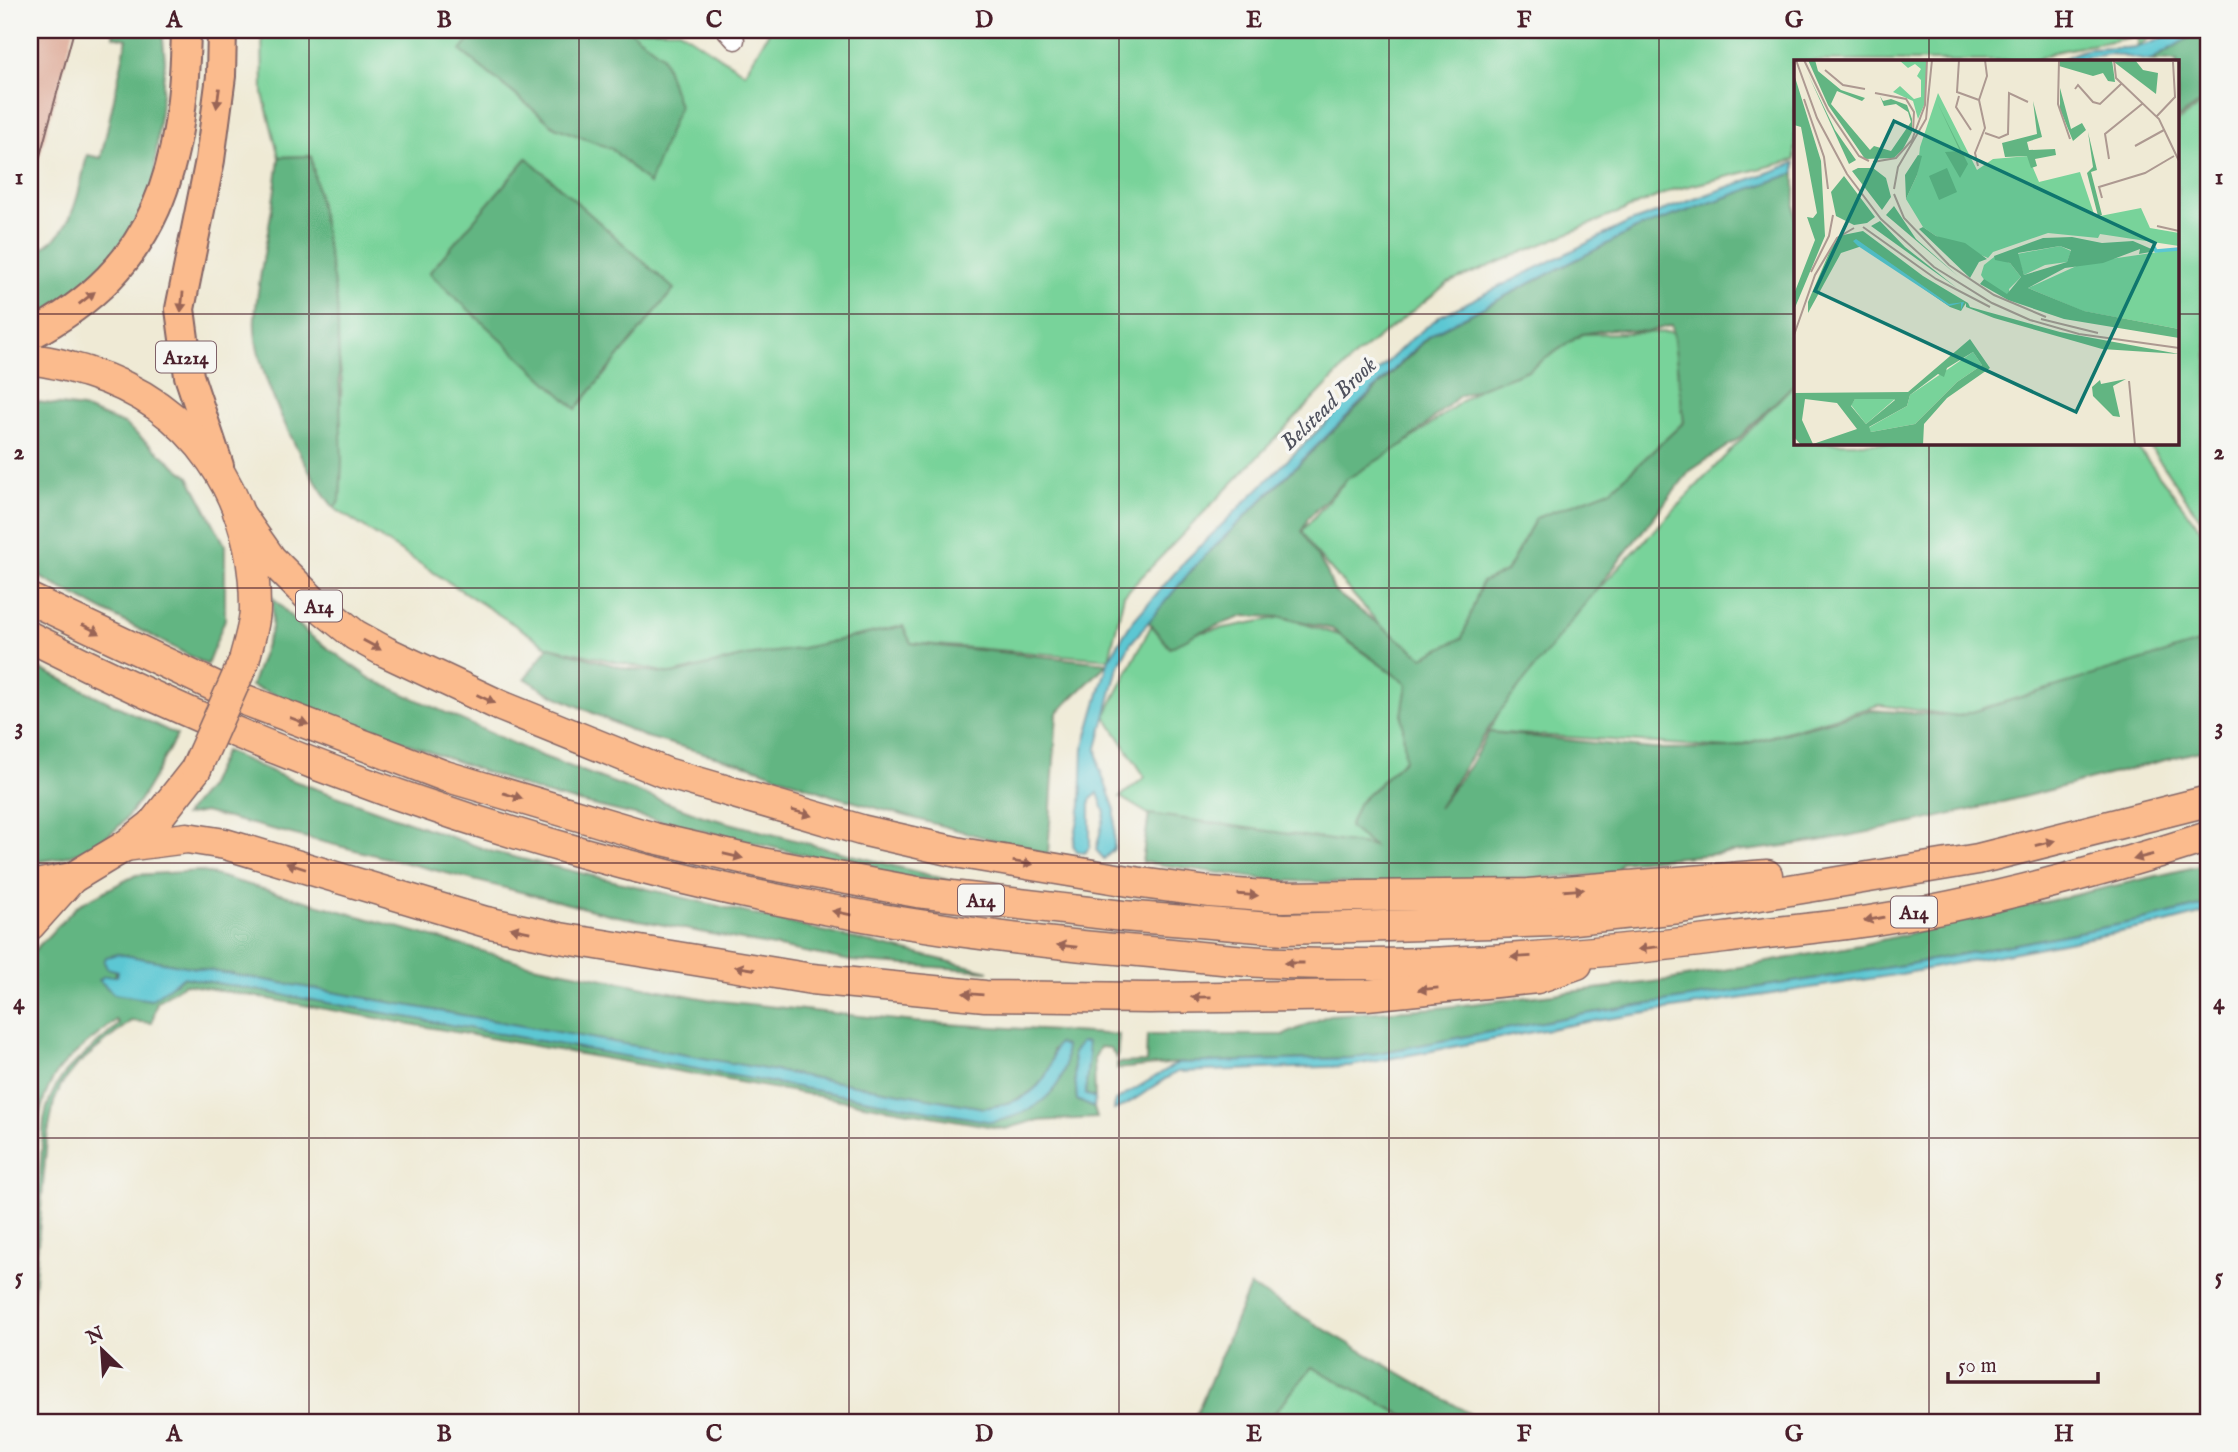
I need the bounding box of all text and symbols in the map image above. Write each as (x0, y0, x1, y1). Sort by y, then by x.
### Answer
text: A (165, 6, 183, 35)
text: B (436, 6, 452, 35)
text: C (706, 6, 723, 35)
text: D (975, 6, 993, 35)
text: E (1246, 6, 1262, 35)
text: F (1517, 6, 1532, 35)
text: G (1785, 6, 1804, 35)
text: H (2054, 6, 2074, 35)
inset map (1794, 60, 2178, 444)
one-way arrow (213, 87, 224, 109)
text: 1 (15, 163, 23, 192)
text: 1 (2215, 163, 2223, 192)
one-way arrow (176, 291, 187, 313)
one-way arrow (78, 292, 96, 306)
road number: A1214 (156, 342, 216, 372)
water label: Belstead Brook (1275, 351, 1383, 457)
text: 2 (14, 438, 25, 467)
text: 2 (2214, 438, 2225, 467)
road number: A14 (296, 590, 342, 622)
one-way arrow (81, 624, 101, 635)
one-way arrow (363, 638, 383, 650)
one-way arrow (476, 693, 496, 704)
text: 3 (15, 713, 23, 742)
text: 3 (2215, 713, 2223, 742)
one-way arrow (288, 715, 309, 726)
one-way arrow (503, 792, 524, 802)
one-way arrow (791, 808, 812, 818)
one-way arrow (2034, 837, 2056, 848)
one-way arrow (722, 851, 744, 862)
one-way arrow (2132, 852, 2154, 863)
one-way arrow (1012, 858, 1034, 869)
one-way arrow (285, 860, 306, 871)
one-way arrow (1563, 884, 1585, 895)
road number: A14 (958, 885, 1004, 916)
one-way arrow (1238, 890, 1260, 901)
road number: A14 (1891, 896, 1937, 928)
one-way arrow (831, 907, 853, 918)
one-way arrow (1863, 914, 1885, 925)
one-way arrow (509, 924, 531, 935)
one-way arrow (1056, 940, 1078, 951)
one-way arrow (1637, 942, 1659, 953)
one-way arrow (1510, 952, 1532, 963)
one-way arrow (1283, 957, 1305, 969)
one-way arrow (733, 962, 755, 973)
one-way arrow (1417, 984, 1439, 995)
text: 4 (13, 988, 25, 1017)
text: 4 (2213, 988, 2225, 1017)
one-way arrow (962, 989, 984, 1000)
one-way arrow (1189, 991, 1211, 1003)
text: 5 (15, 1263, 24, 1292)
text: 5 (2215, 1263, 2224, 1292)
north arrow (66, 1316, 136, 1386)
text: N (82, 1322, 109, 1351)
scale bar (1948, 1340, 2098, 1384)
text: 50 m (1958, 1353, 1997, 1380)
text: A (165, 1420, 183, 1449)
text: B (436, 1420, 452, 1449)
text: C (706, 1420, 723, 1449)
text: D (975, 1420, 993, 1449)
text: E (1246, 1420, 1262, 1449)
text: F (1517, 1420, 1532, 1449)
text: G (1785, 1420, 1804, 1449)
text: H (2054, 1420, 2074, 1449)

